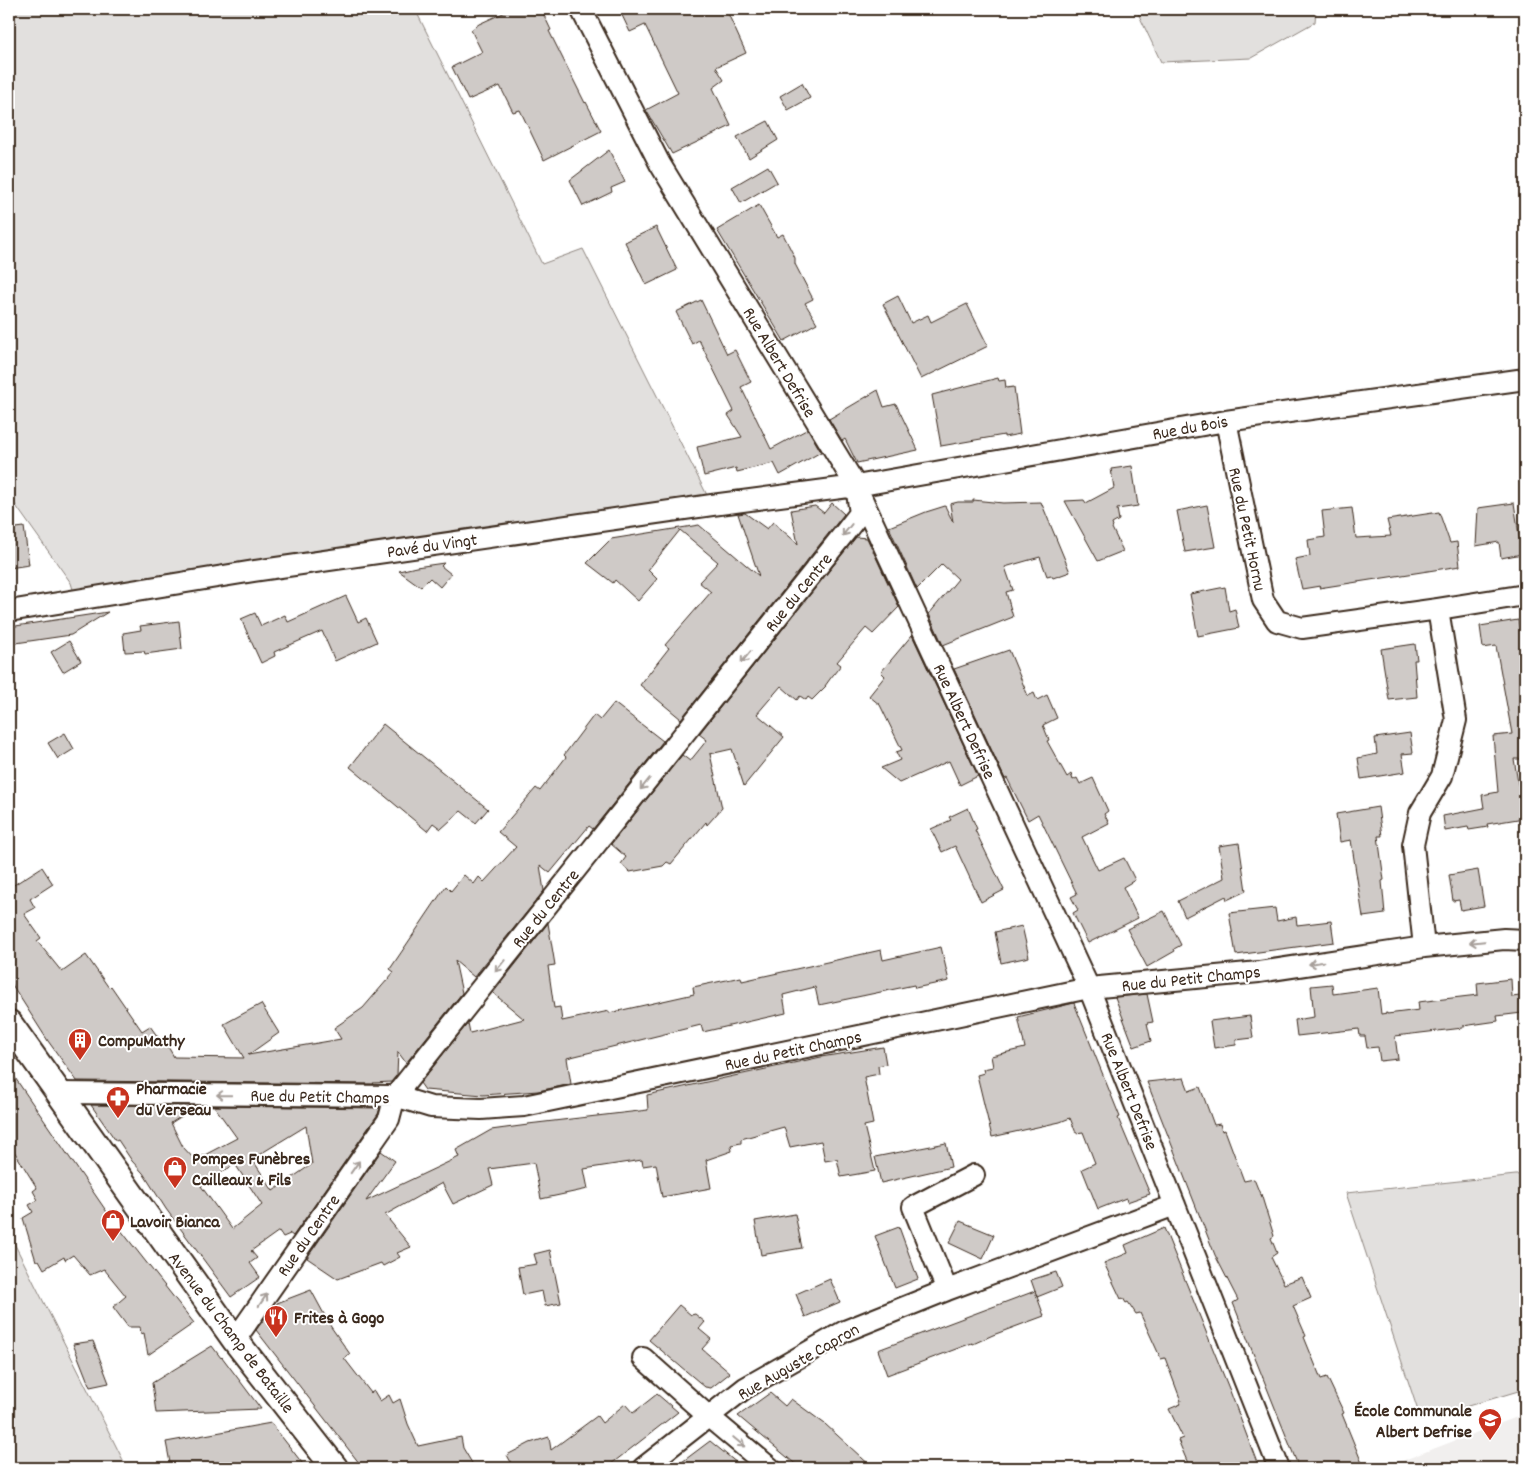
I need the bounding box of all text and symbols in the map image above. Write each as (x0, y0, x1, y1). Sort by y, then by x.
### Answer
street label: Rue Albert Defrise (735, 303, 821, 423)
street label: Rue du Bois (1151, 411, 1230, 448)
street label: Rue du Petit Hornu (1220, 465, 1271, 594)
one-way arrow (842, 523, 853, 536)
street label: Pavé du Vingt (385, 529, 480, 566)
street label: Rue du Centre (760, 549, 840, 638)
one-way arrow (740, 650, 751, 663)
street label: Rue Albert Defrise (925, 660, 1000, 784)
one-way arrow (639, 777, 650, 790)
street label: Rue du Centre (507, 865, 587, 954)
one-way arrow (1469, 937, 1485, 947)
one-way arrow (1308, 958, 1324, 968)
one-way arrow (494, 959, 505, 972)
street label: Rue du Petit Champs (1121, 961, 1262, 1000)
street label: Rue du Petit Champs (723, 1026, 864, 1079)
building icon: CompuMathy (67, 1027, 93, 1061)
street label: Rue Albert Defrise (1093, 1029, 1163, 1155)
place label: CompuMathy (98, 1030, 185, 1055)
place label: Pharmacie du Verseau (136, 1078, 212, 1124)
pharmacy icon: Pharmacie du Verseau (105, 1085, 131, 1119)
street label: Rue du Petit Champs (250, 1085, 390, 1112)
one-way arrow (216, 1090, 232, 1100)
place label: Pompes Funèbres Cailleaux & Fils (192, 1148, 311, 1194)
shop icon: Pompes Funèbres Cailleaux & Fils (162, 1155, 188, 1189)
one-way arrow (350, 1160, 360, 1174)
street label: Rue du Centre (272, 1190, 348, 1283)
shop icon: Lavoir Bianca (100, 1208, 126, 1242)
place label: Lavoir Bianca (130, 1211, 220, 1236)
street label: Avenue du Champ de Bataille (161, 1248, 299, 1420)
one-way arrow (258, 1293, 268, 1307)
restaurant icon: Frites à Gogo (263, 1304, 289, 1338)
place label: Frites à Gogo (294, 1307, 384, 1332)
street label: Rue Auguste Capron (734, 1318, 865, 1408)
place label: École Communale Albert Defrise (1354, 1400, 1472, 1446)
school or university icon: École Communale Albert Defrise (1477, 1407, 1503, 1441)
one-way arrow (732, 1437, 745, 1448)

